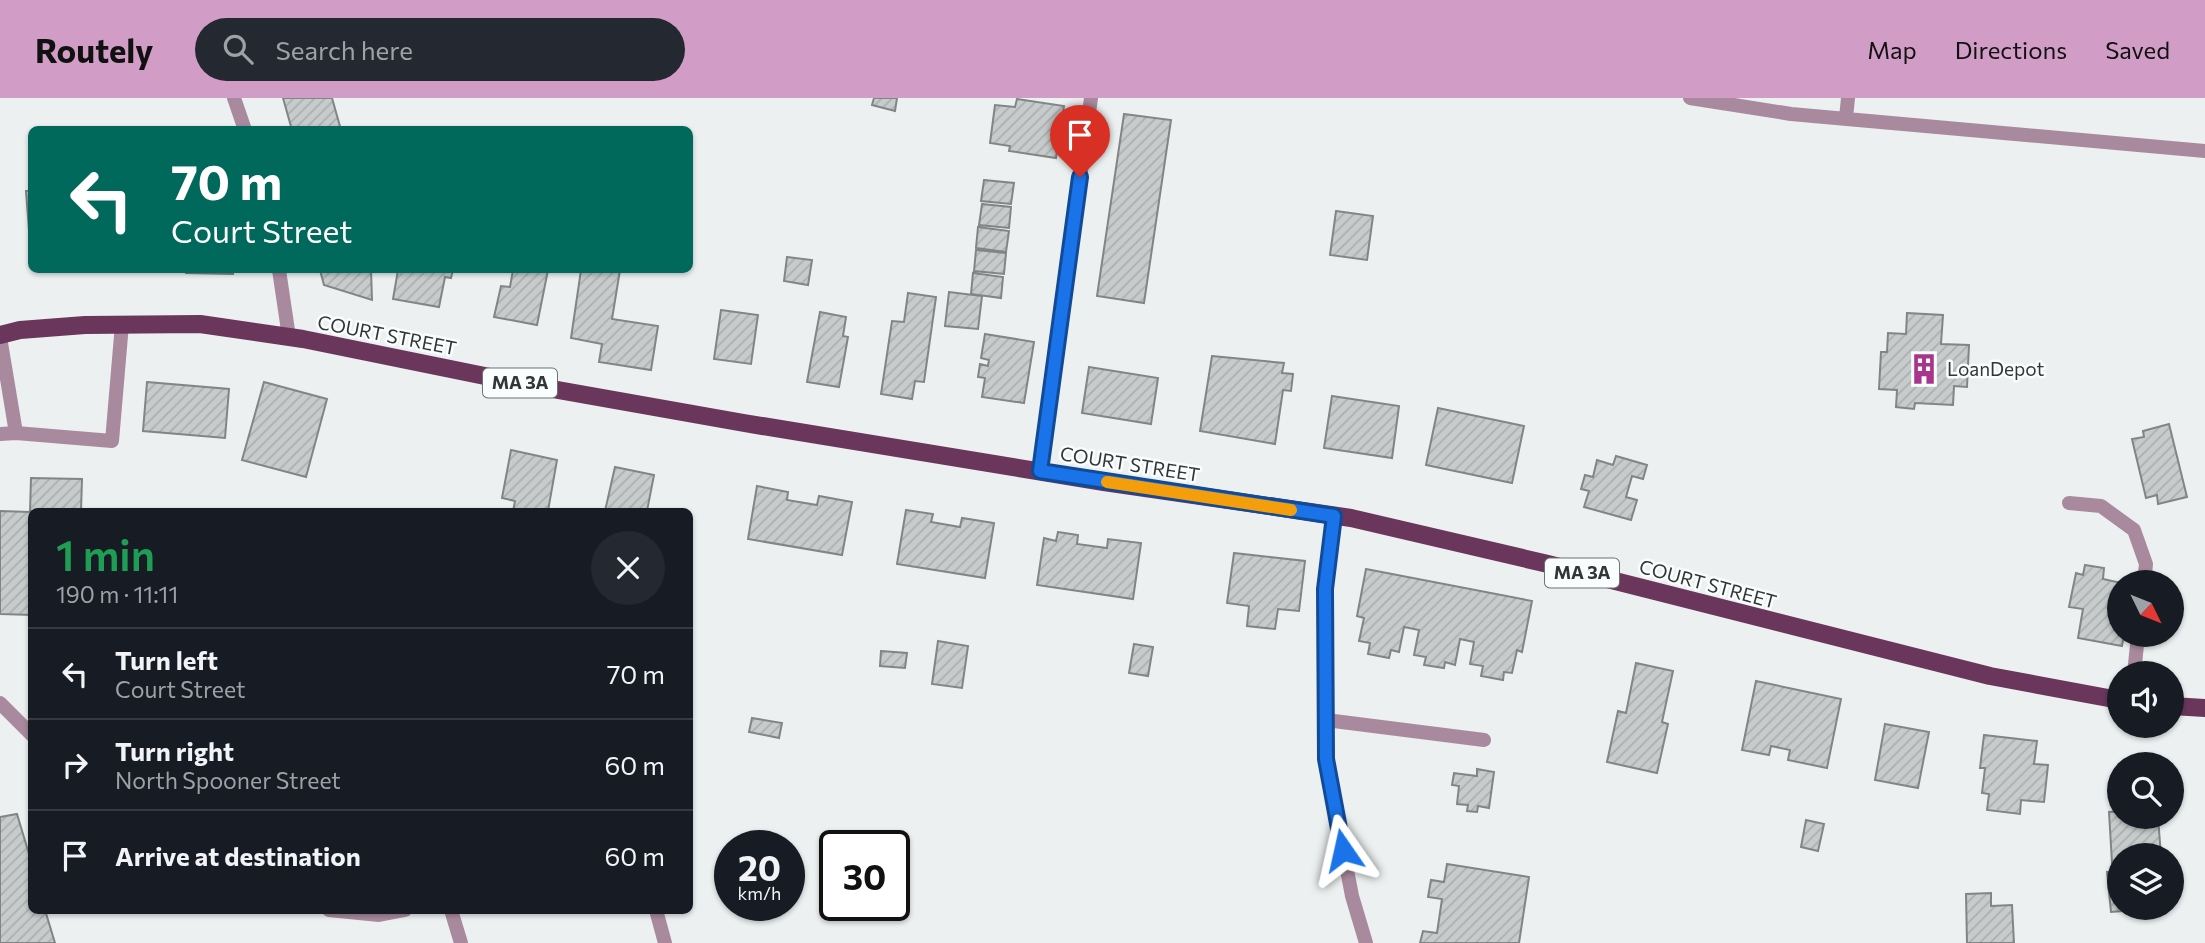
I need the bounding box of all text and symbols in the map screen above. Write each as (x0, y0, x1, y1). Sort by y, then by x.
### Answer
search box (195, 18, 685, 81)
text: Routely (35, 29, 153, 70)
icon: search (219, 30, 257, 68)
text: Search here (275, 34, 413, 65)
text: Map (1867, 35, 1917, 64)
text: Directions (1955, 35, 2067, 64)
text: Saved (2105, 35, 2170, 64)
pin (1050, 105, 1110, 177)
icon: arrive (1061, 116, 1099, 154)
text: 70 m (171, 150, 282, 210)
icon: left (56, 154, 147, 245)
text: Court Street (171, 210, 352, 250)
street label: COURT STREET (316, 310, 459, 359)
building icon: LoanDepot (1907, 352, 1941, 386)
place label: LoanDepot (1947, 357, 2045, 380)
road number: MA 3A (483, 368, 557, 398)
street label: COURT STREET (1059, 441, 1202, 486)
text: 1 min (56, 528, 155, 580)
button: close (591, 531, 665, 605)
street label: COURT STREET (1637, 554, 1779, 613)
road number: MA 3A (1545, 559, 1619, 588)
north arrow (2107, 570, 2184, 648)
map controls (2107, 570, 2184, 920)
text: 190 m · 11:11 (56, 580, 178, 608)
text: Turn left (115, 644, 218, 675)
icon: left (56, 655, 94, 693)
text: 70 m (607, 658, 665, 689)
button: sound (2107, 661, 2184, 738)
text: Court Street (115, 675, 245, 703)
text: Turn right (115, 735, 234, 766)
icon: right (56, 746, 94, 784)
text: 60 m (605, 749, 665, 780)
button: search (2107, 752, 2184, 829)
text: North Spooner Street (115, 766, 341, 794)
position arrow (1306, 813, 1380, 887)
speed limit sign: 30 (819, 830, 910, 921)
icon: arrive (56, 837, 94, 875)
text: Arrive at destination (115, 840, 361, 871)
text: 60 m (605, 840, 665, 871)
button: layers (2107, 843, 2184, 920)
text: 20 (738, 845, 781, 888)
text: km/h (738, 882, 781, 904)

